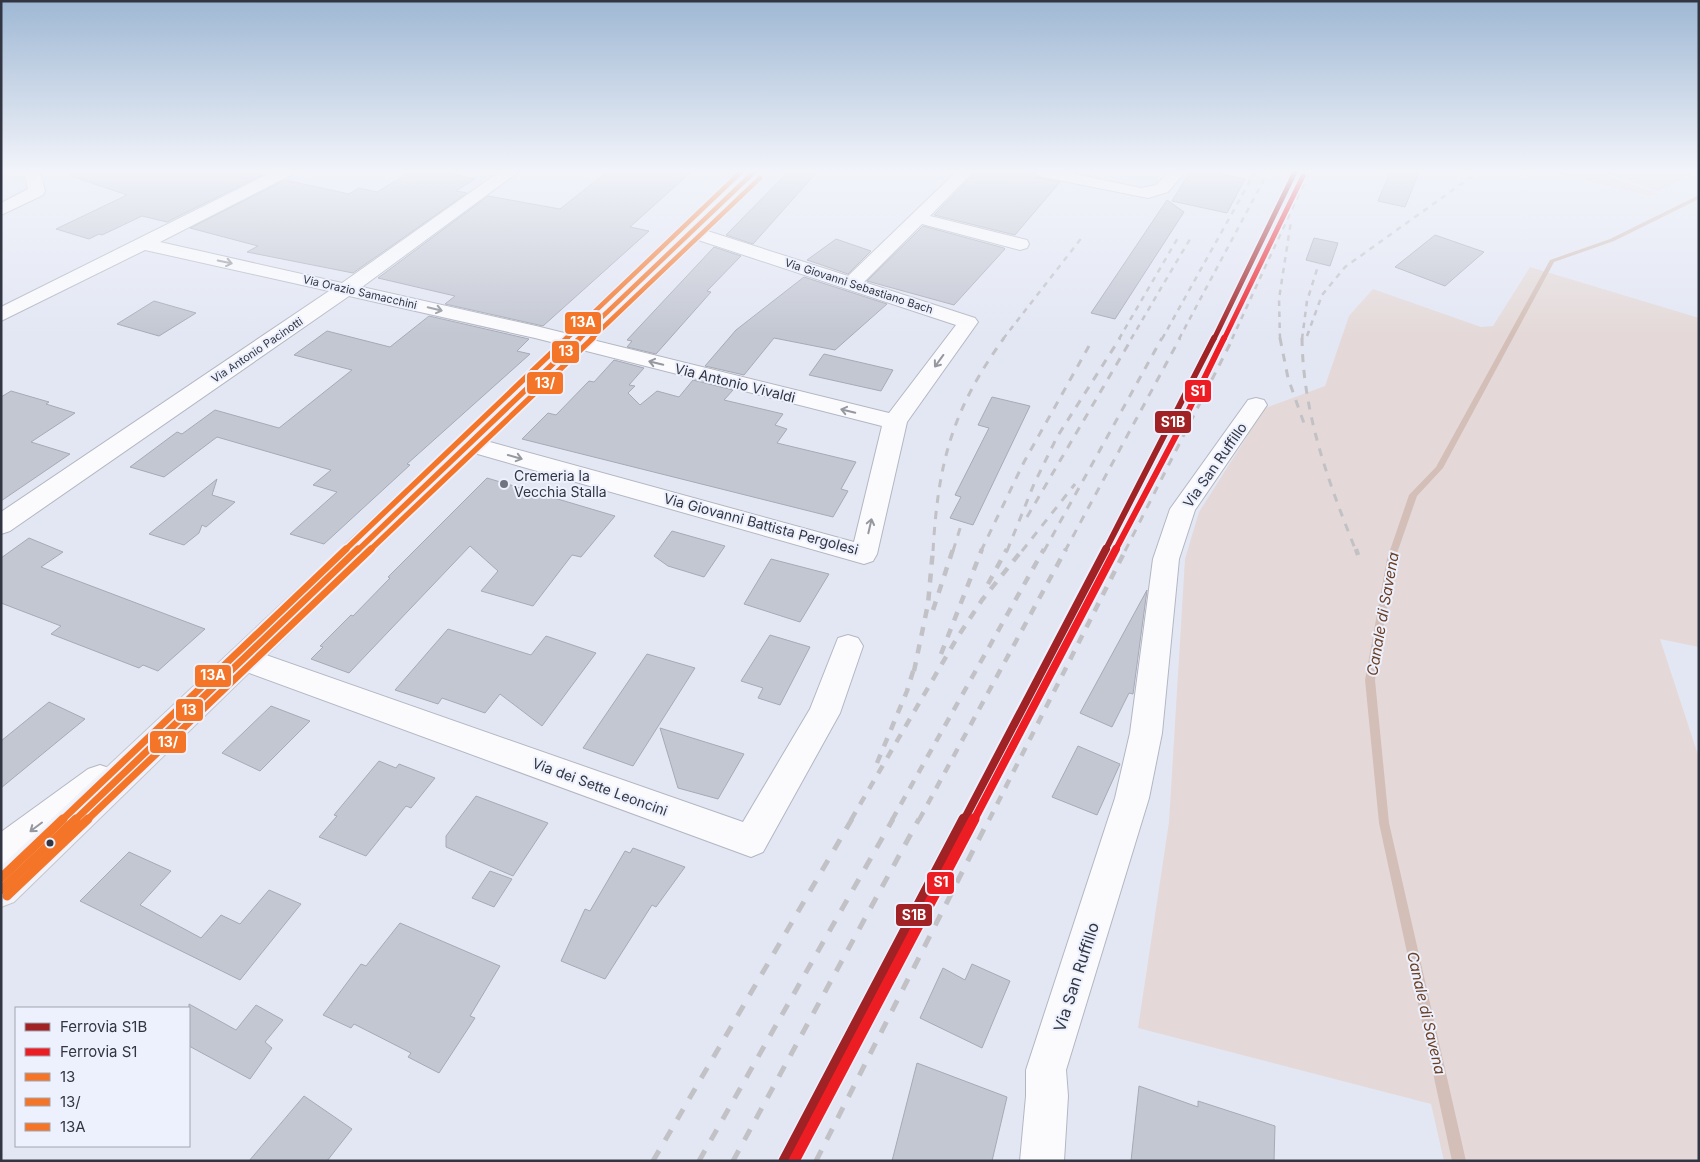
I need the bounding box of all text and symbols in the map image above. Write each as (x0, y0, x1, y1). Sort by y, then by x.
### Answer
street label: Via Giovanni Sebastiano Bach (783, 255, 935, 317)
one-way arrow (217, 258, 233, 267)
street label: Via Orazio Samacchini (302, 272, 418, 312)
one-way arrow (427, 305, 443, 314)
line badge: 13A (564, 311, 602, 335)
text: 13A (570, 313, 596, 330)
street label: Via Antonio Pacinotti (209, 314, 305, 386)
line badge: 13 (551, 340, 580, 364)
text: 13 (558, 342, 574, 359)
one-way arrow (934, 354, 944, 368)
one-way arrow (649, 358, 665, 367)
street label: Via Antonio Vivaldi (673, 359, 797, 406)
line badge: 13/ (526, 371, 564, 395)
text: 13/ (535, 374, 556, 391)
line badge: S1 (1184, 379, 1212, 403)
text: S1 (1190, 382, 1206, 399)
one-way arrow (840, 405, 856, 415)
line badge: S1B (1154, 410, 1192, 434)
text: S1B (1161, 413, 1185, 430)
street label: Via San Ruffillo (1179, 419, 1250, 510)
one-way arrow (506, 452, 522, 462)
place label: Cremeria la Vecchia Stalla (514, 467, 607, 500)
marker: Cremeria la Vecchia Stalla (498, 478, 510, 490)
street label: Via Giovanni Battista Pergolesi (662, 489, 860, 558)
one-way arrow (866, 519, 875, 535)
water label: Canale di Savena (1362, 551, 1403, 677)
line badge: 13A (194, 664, 232, 688)
text: 13A (200, 666, 226, 683)
line badge: 13 (175, 698, 204, 722)
text: 13 (181, 701, 197, 718)
line badge: 13/ (149, 730, 187, 754)
text: 13/ (158, 733, 179, 750)
street label: Via dei Sette Leoncini (530, 754, 670, 819)
one-way arrow (29, 822, 43, 832)
unlabelled marker (45, 838, 55, 848)
line badge: S1 (926, 871, 955, 895)
text: S1 (933, 873, 949, 890)
line badge: S1B (895, 903, 933, 927)
text: S1B (902, 906, 926, 923)
street label: Via San Ruffillo (1049, 920, 1103, 1034)
water label: Canale di Savena (1403, 950, 1450, 1076)
legend (15, 1007, 190, 1147)
text: Ferrovia S1B (60, 1017, 147, 1036)
text: Ferrovia S1 (60, 1042, 137, 1061)
text: 13 (60, 1067, 75, 1086)
text: 13/ (60, 1092, 81, 1111)
text: 13A (60, 1117, 86, 1136)

